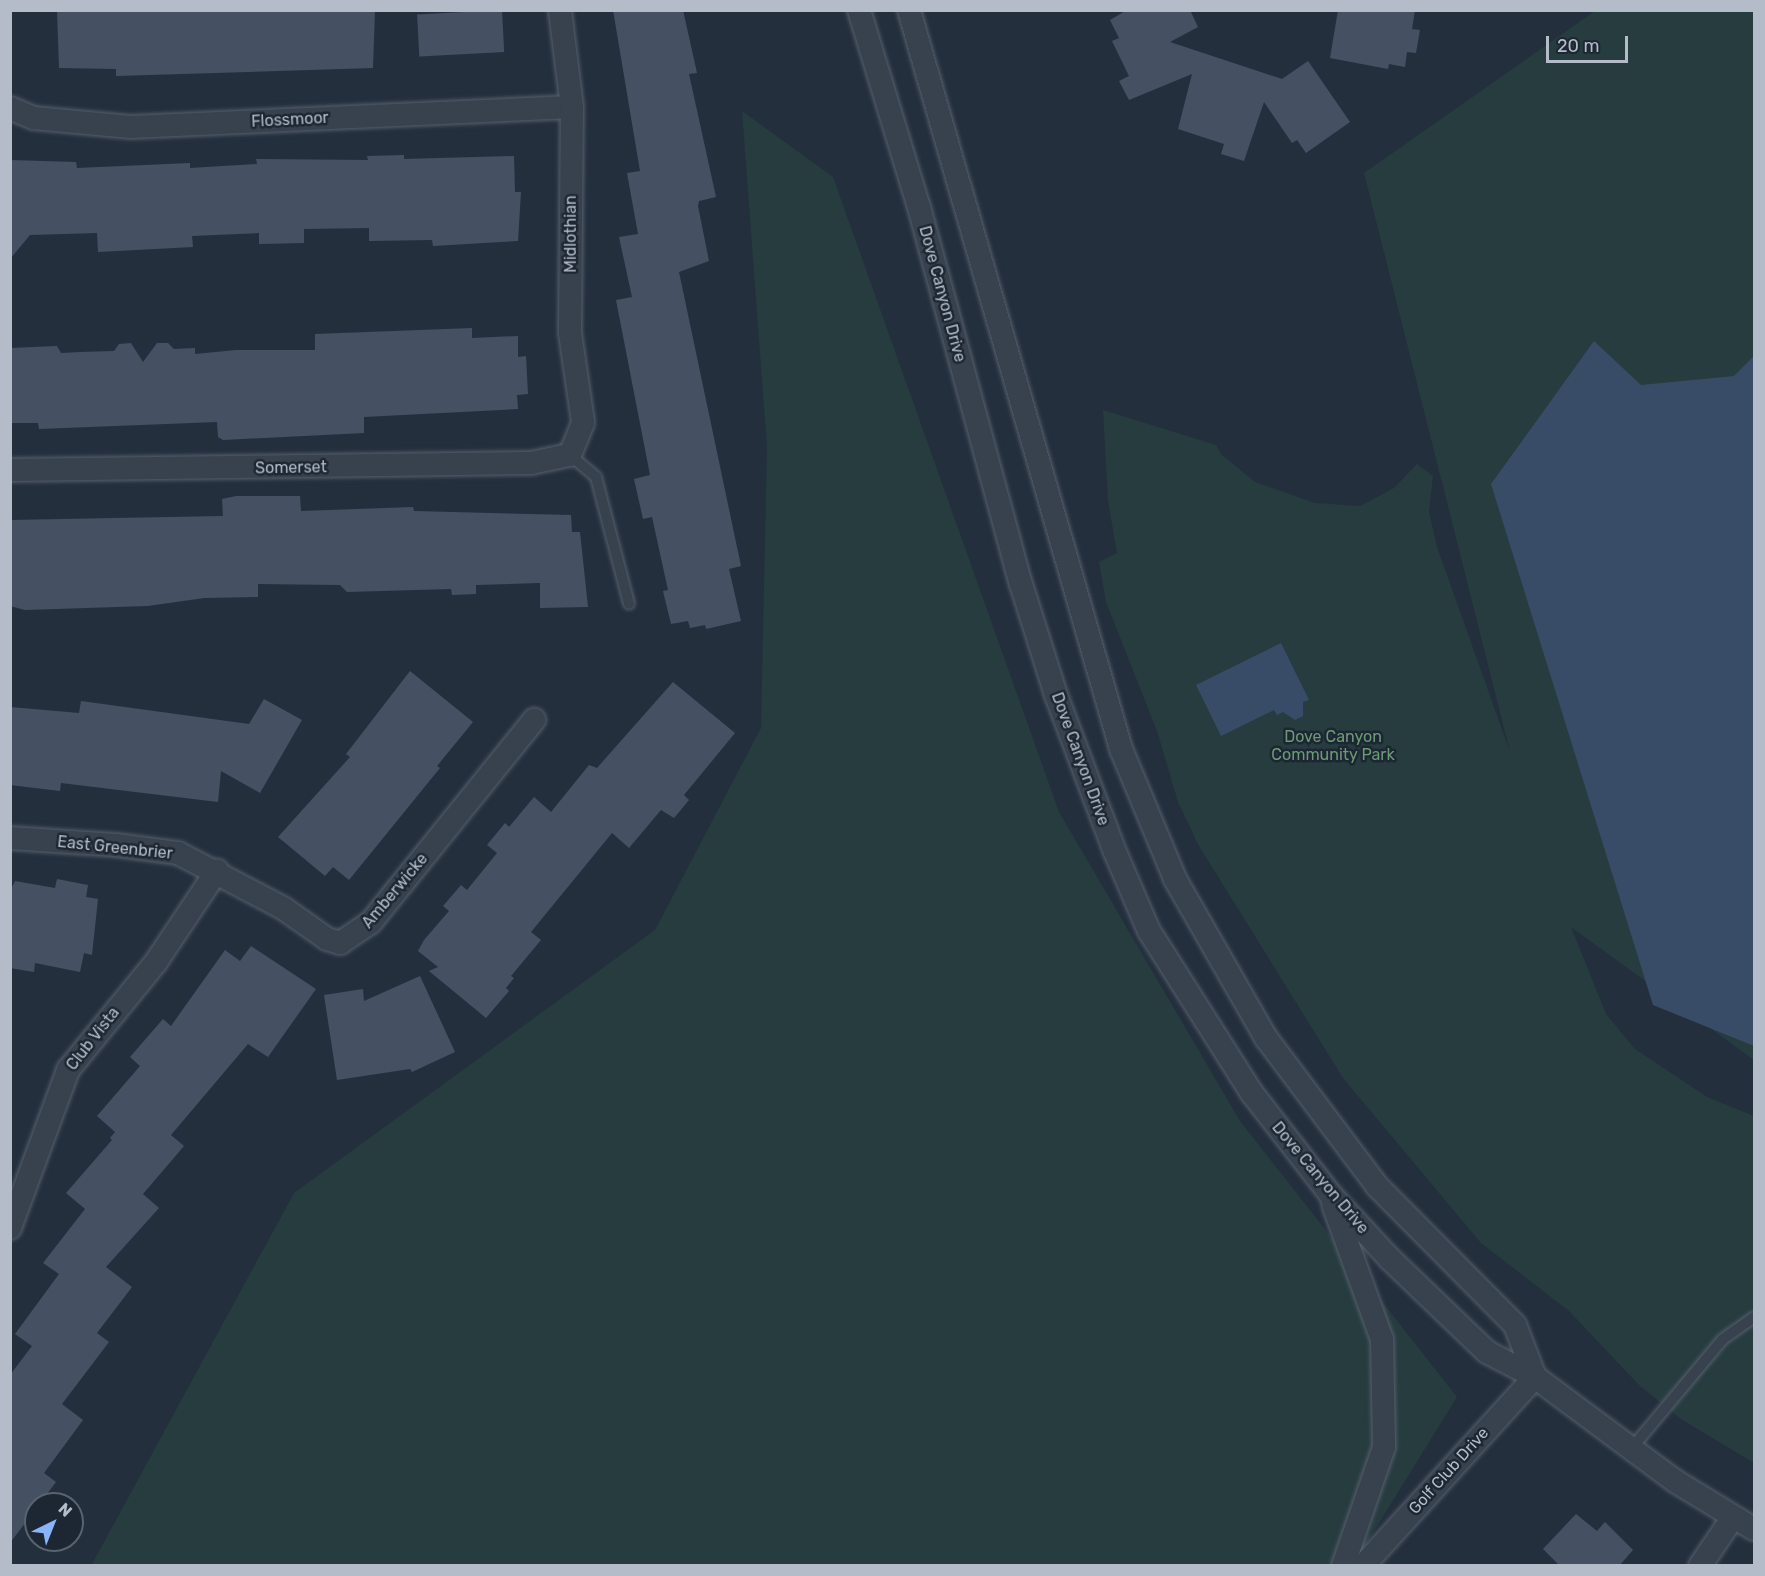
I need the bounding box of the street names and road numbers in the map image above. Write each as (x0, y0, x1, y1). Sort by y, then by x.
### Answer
street label: Flossmoor (251, 108, 329, 132)
street label: Midlothian (561, 195, 581, 273)
street label: Dove Canyon Drive (915, 224, 969, 364)
street label: Somerset (255, 458, 327, 478)
street label: Dove Canyon Drive (1047, 690, 1113, 828)
street label: East Greenbrier (56, 832, 174, 864)
street label: Amberwicke (358, 850, 432, 932)
street label: Club Vista (62, 1003, 124, 1075)
street label: Dove Canyon Drive (1268, 1118, 1372, 1238)
street label: Golf Club Drive (1405, 1424, 1493, 1518)

